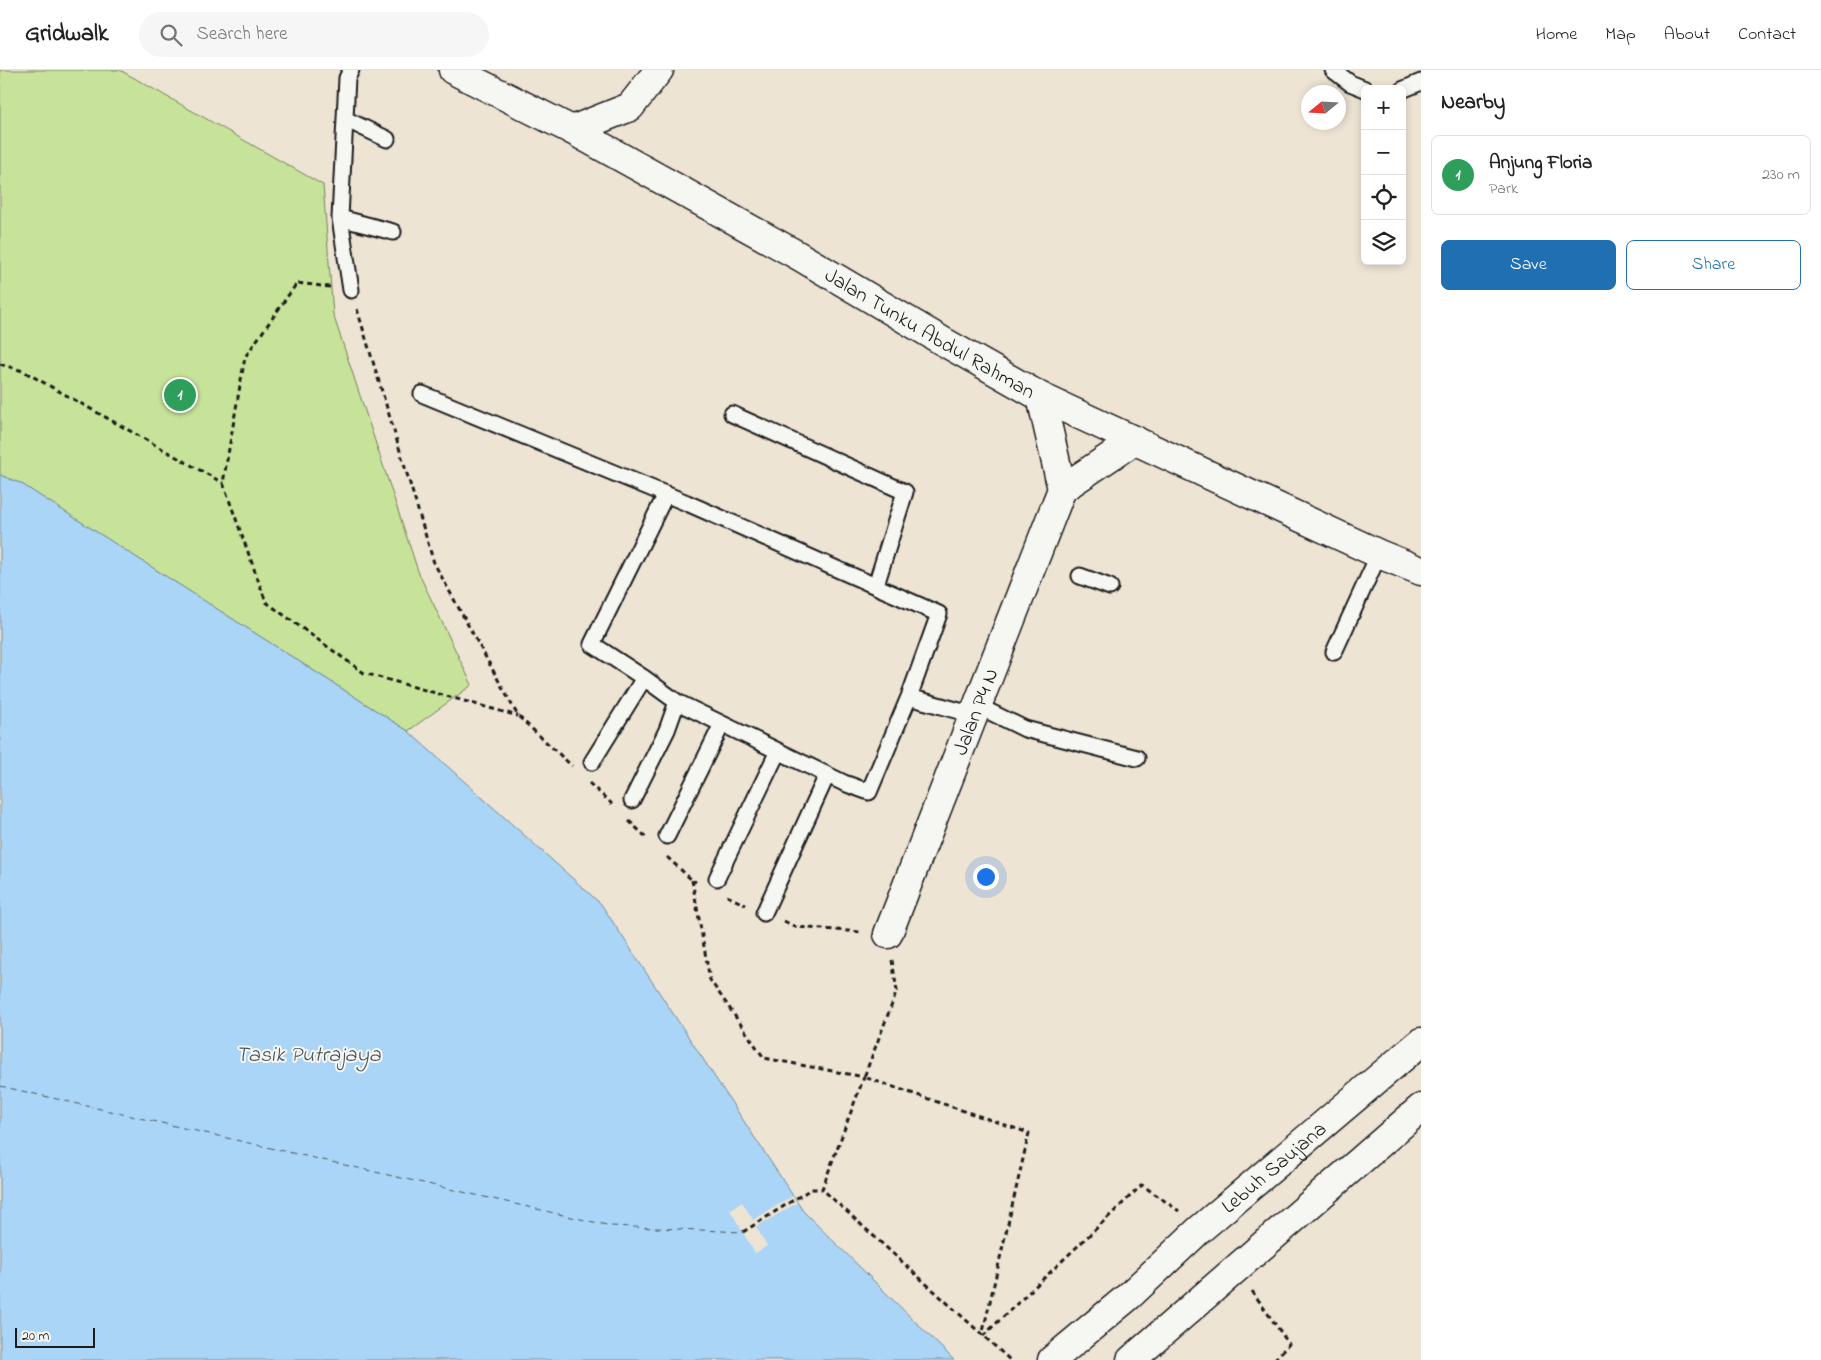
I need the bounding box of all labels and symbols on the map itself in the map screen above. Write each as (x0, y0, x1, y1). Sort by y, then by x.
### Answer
north arrow (1301, 85, 1346, 130)
street label: Jalan Tunku Abdul Rahman (818, 261, 1040, 408)
pin: 1 (164, 376, 196, 414)
street label: Jalan P4 N (946, 664, 1007, 760)
your location (973, 864, 999, 890)
water label: Tasik Putrajaya (235, 1040, 382, 1072)
street label: Lebuh Saujana (1216, 1115, 1334, 1222)
scale bar (15, 1325, 95, 1348)

